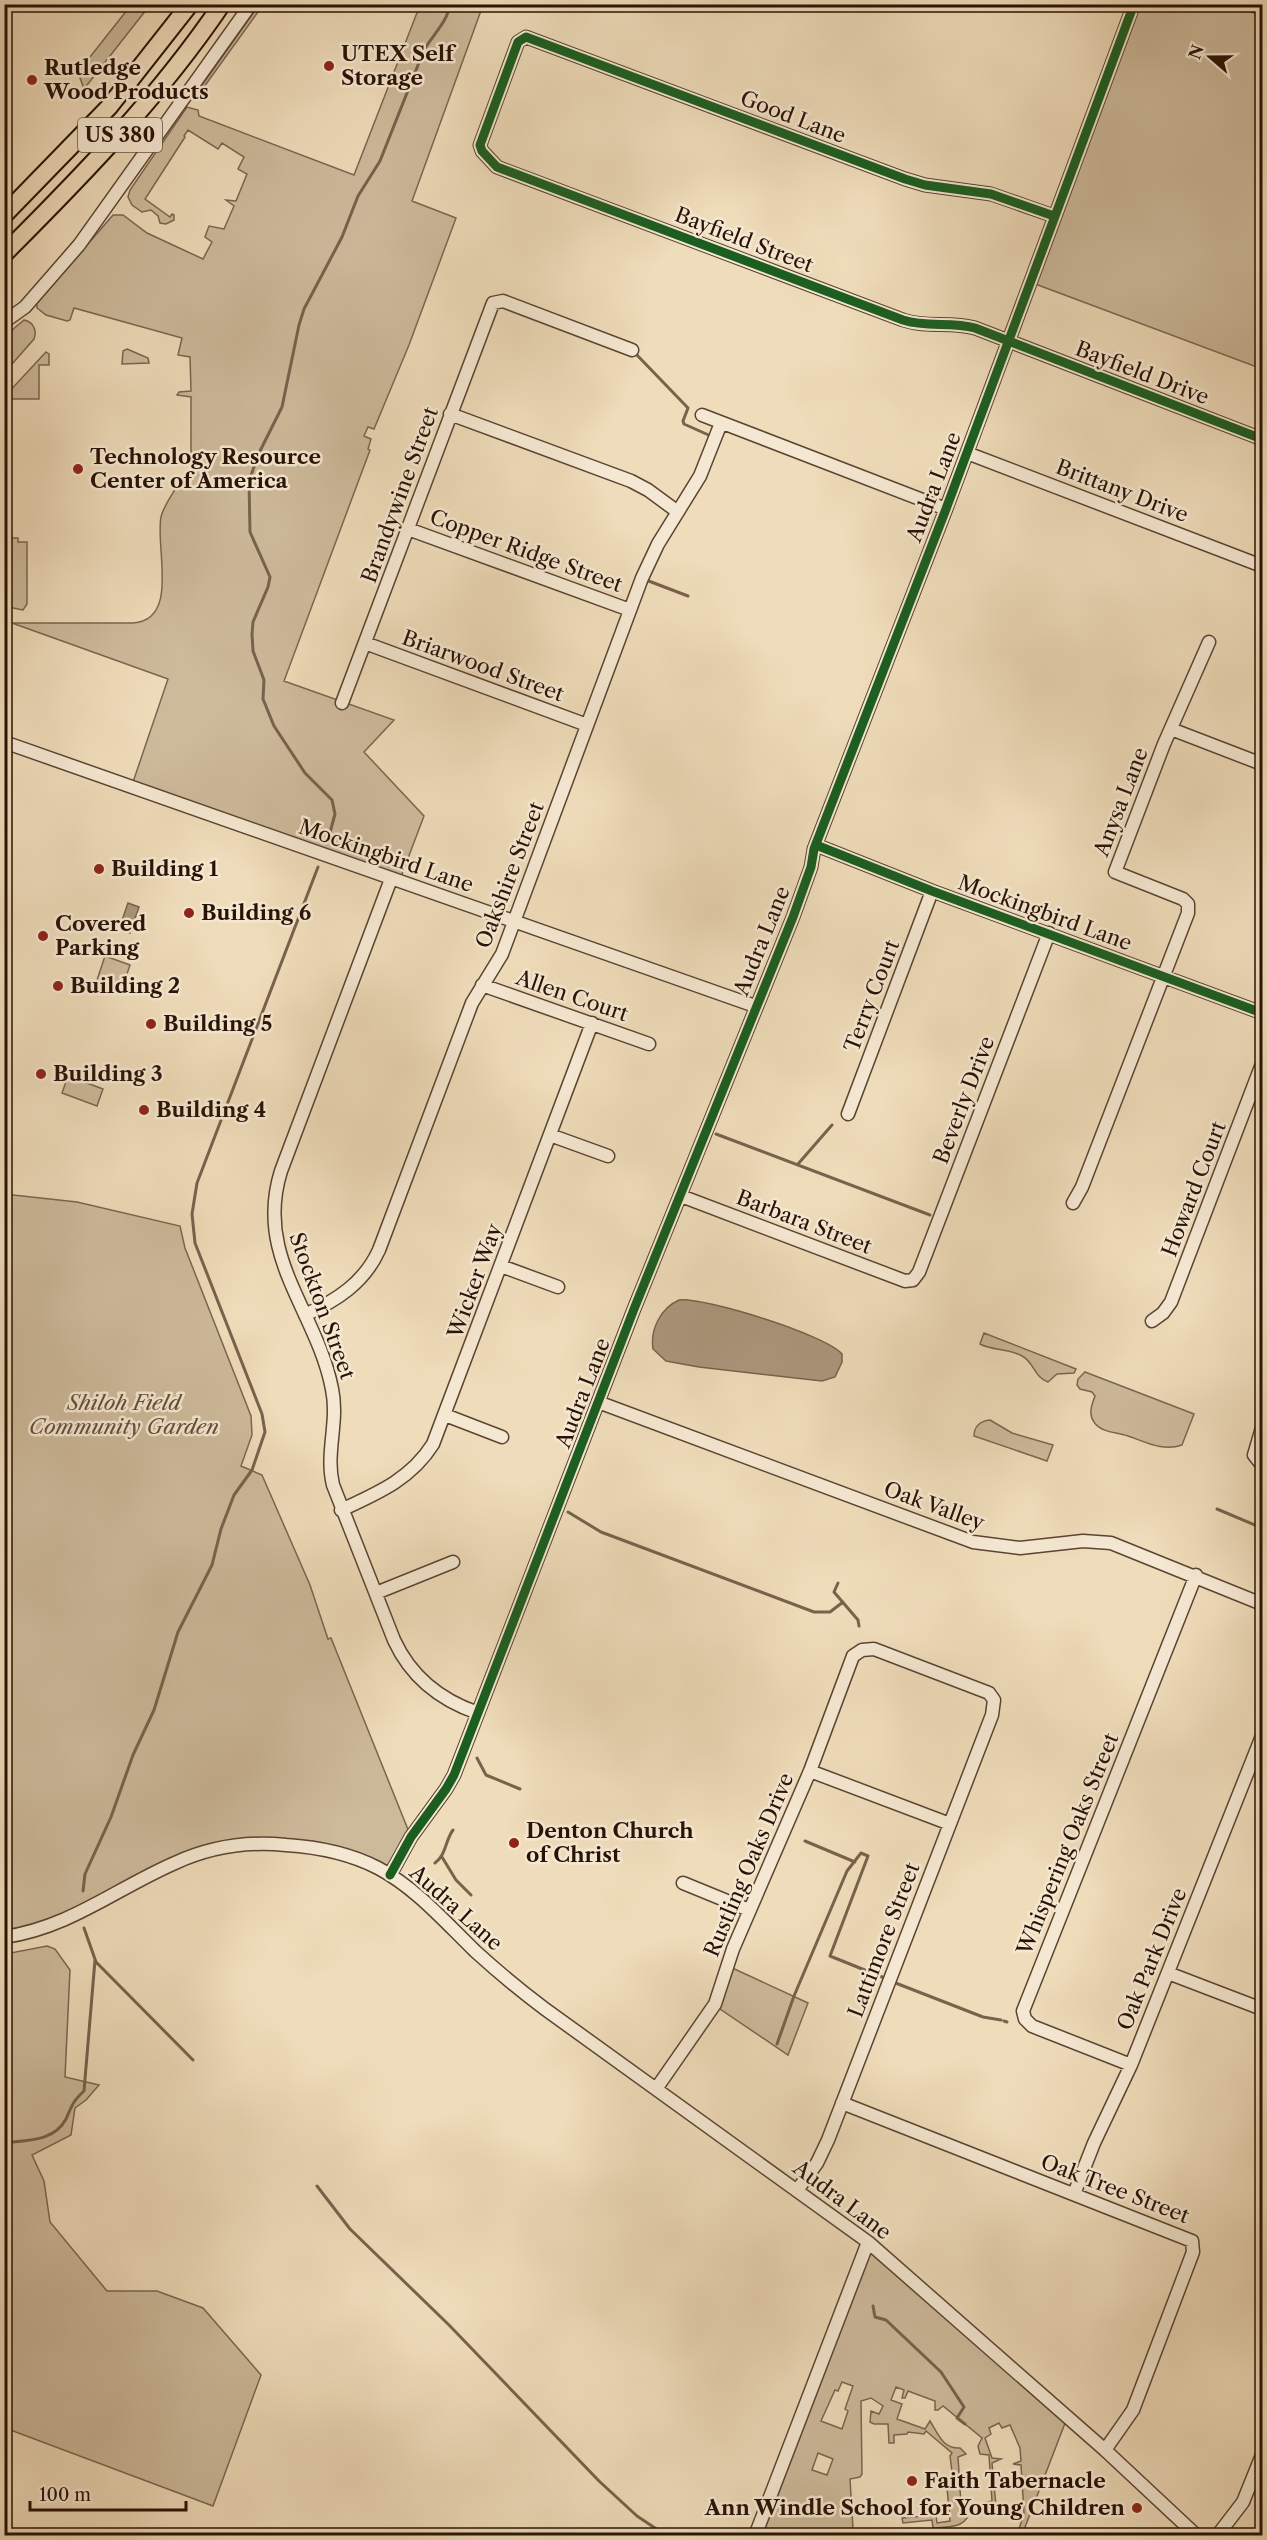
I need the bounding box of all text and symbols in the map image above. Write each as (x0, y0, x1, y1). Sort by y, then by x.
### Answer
north arrow (1180, 27, 1240, 87)
place label: UTEX Self Storage (341, 41, 457, 90)
text: N (1184, 42, 1208, 62)
place label: Rutledge Wood Products (43, 55, 209, 104)
marker: UTEX Self Storage (322, 59, 336, 73)
marker: Rutledge Wood Products (25, 73, 39, 87)
street label: Good Lane (737, 85, 849, 148)
road number: US 380 (78, 118, 162, 152)
street label: Bayfield Street (672, 202, 817, 278)
street label: Bayfield Drive (1072, 336, 1213, 409)
street label: Brandywine Street (356, 403, 443, 586)
street label: Audra Lane (901, 428, 966, 546)
place label: Technology Resource Center of America (90, 444, 321, 493)
street label: Brittany Drive (1053, 454, 1192, 527)
marker: Technology Resource Center of America (71, 462, 85, 476)
street label: Copper Ridge Street (426, 504, 626, 597)
street label: Briarwood Street (399, 625, 568, 707)
street label: Anysa Lane (1088, 744, 1153, 861)
street label: Oakshire Street (470, 798, 549, 952)
street label: Mockingbird Lane (296, 814, 477, 897)
place label: Building 1 (111, 856, 219, 881)
marker: Building 1 (92, 862, 106, 876)
street label: Mockingbird Lane (955, 869, 1135, 956)
street label: Audra Lane (728, 882, 795, 1000)
place label: Building 6 (201, 900, 311, 925)
marker: Building 6 (182, 906, 196, 920)
place label: Covered Parking (55, 911, 146, 960)
marker: Covered Parking (36, 929, 50, 943)
street label: Terry Court (839, 936, 905, 1055)
street label: Allen Court (512, 964, 632, 1027)
place label: Building 2 (70, 973, 180, 998)
marker: Building 2 (51, 979, 65, 993)
place label: Building 5 (163, 1011, 272, 1036)
marker: Building 5 (144, 1017, 158, 1031)
street label: Beverly Drive (928, 1032, 999, 1167)
place label: Building 3 (53, 1061, 163, 1086)
marker: Building 3 (34, 1067, 48, 1081)
place label: Building 4 (156, 1097, 266, 1122)
marker: Building 4 (137, 1103, 151, 1117)
street label: Howard Court (1156, 1117, 1231, 1260)
street label: Barbara Street (733, 1184, 876, 1259)
street label: Wicker Way (442, 1220, 507, 1342)
street label: Stockton Street (284, 1229, 361, 1383)
street label: Audra Lane (550, 1334, 615, 1452)
park label: Shiloh Field Community Garden (29, 1390, 219, 1439)
street label: Oak Valley (881, 1476, 988, 1535)
street label: Whispering Oaks Street (1011, 1729, 1124, 1959)
street label: Rustling Oaks Drive (699, 1769, 799, 1960)
place label: Denton Church of Christ (526, 1818, 694, 1867)
marker: Denton Church of Christ (507, 1836, 521, 1850)
street label: Lattimore Street (842, 1858, 925, 2021)
street label: Audra Lane (404, 1859, 508, 1956)
street label: Oak Park Drive (1112, 1884, 1191, 2034)
street label: Oak Tree Street (1037, 2149, 1193, 2229)
street label: Audra Lane (788, 2154, 896, 2244)
place label: Faith Tabernacle (924, 2468, 1106, 2493)
scale bar (30, 2474, 186, 2512)
marker: Faith Tabernacle (905, 2474, 919, 2488)
text: 100 m (39, 2484, 91, 2506)
place label: Ann Windle School for Young Children (704, 2495, 1126, 2520)
marker: Ann Windle School for Young Children (1130, 2501, 1144, 2515)

